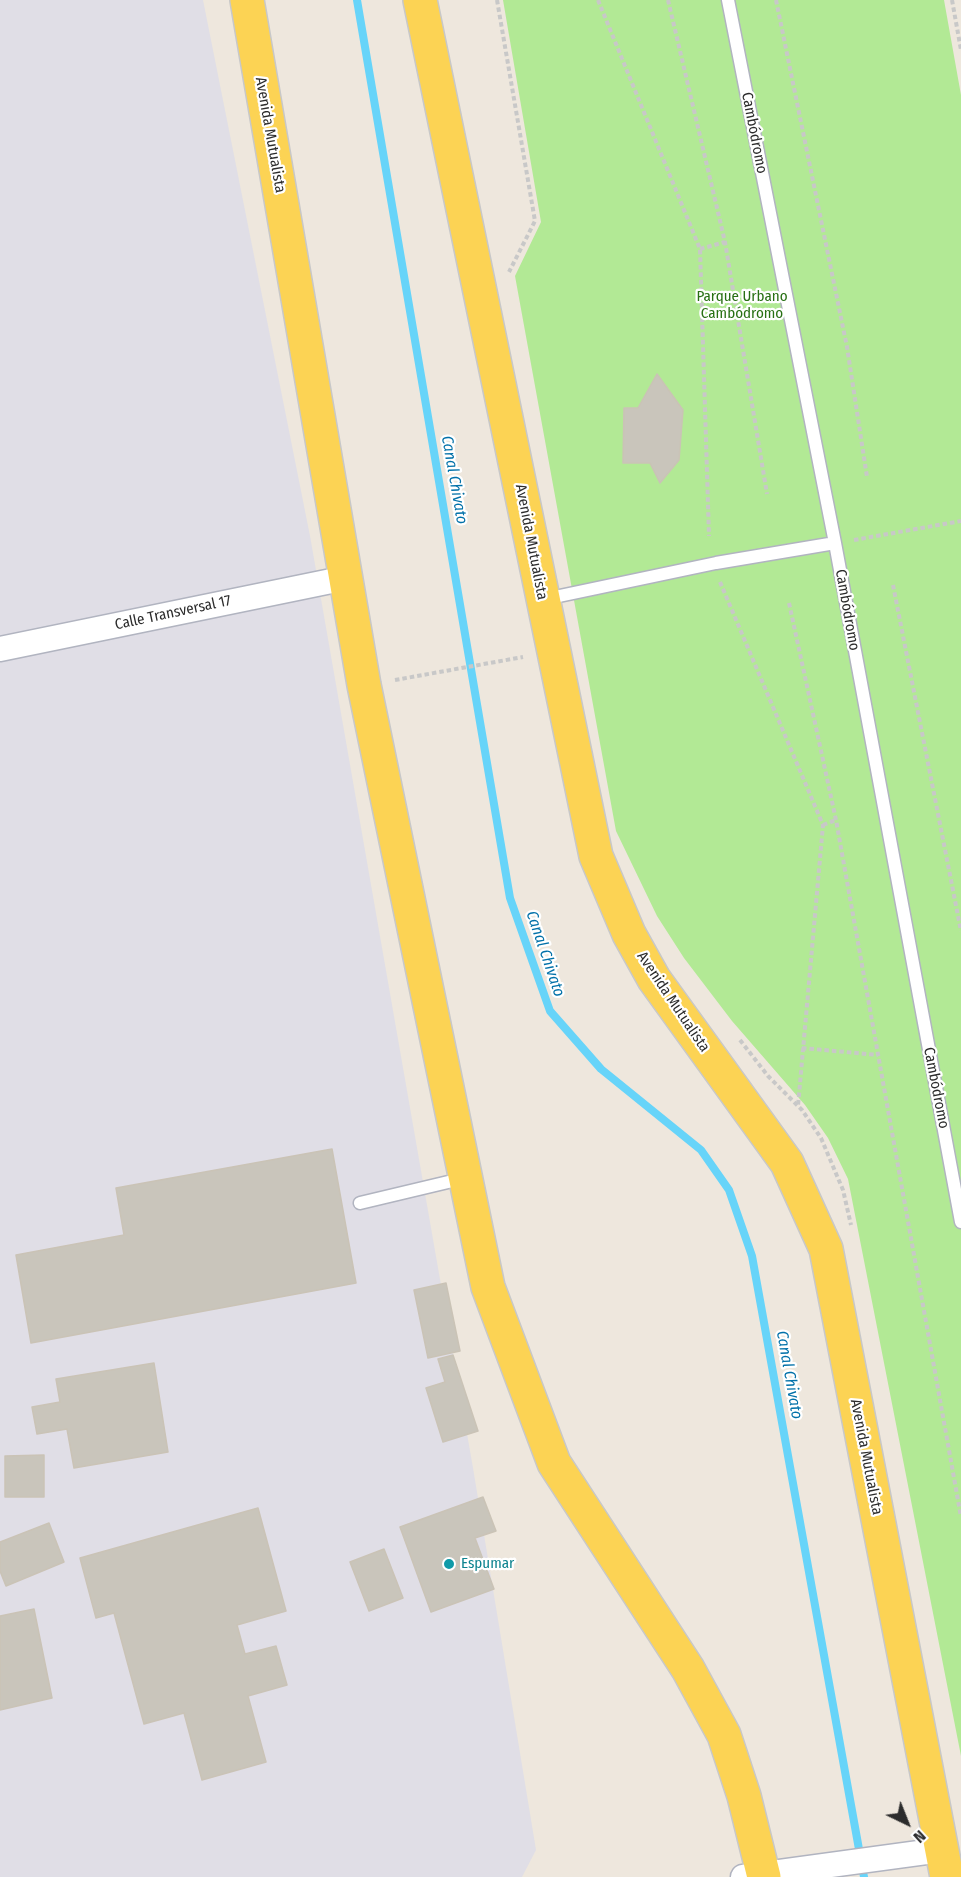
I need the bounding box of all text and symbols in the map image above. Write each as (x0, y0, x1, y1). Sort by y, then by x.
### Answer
street label: Avenida Mutualista (251, 76, 289, 194)
street label: Cambódromo (737, 91, 771, 175)
park label: Parque Urbano Cambódromo (696, 288, 788, 323)
water label: Canal Chivato (437, 434, 471, 526)
street label: Avenida Mutualista (511, 483, 551, 601)
street label: Cambódromo (831, 568, 863, 652)
street label: Calle Transversal 17 (113, 592, 233, 634)
water label: Canal Chivato (521, 909, 569, 999)
street label: Avenida Mutualista (633, 948, 713, 1056)
street label: Cambódromo (919, 1046, 953, 1130)
water label: Canal Chivato (772, 1329, 806, 1421)
street label: Avenida Mutualista (846, 1398, 886, 1516)
place label: Espumar (461, 1555, 514, 1573)
marker: Espumar (442, 1557, 456, 1571)
north arrow (877, 1793, 937, 1853)
text: N (910, 1826, 930, 1847)

